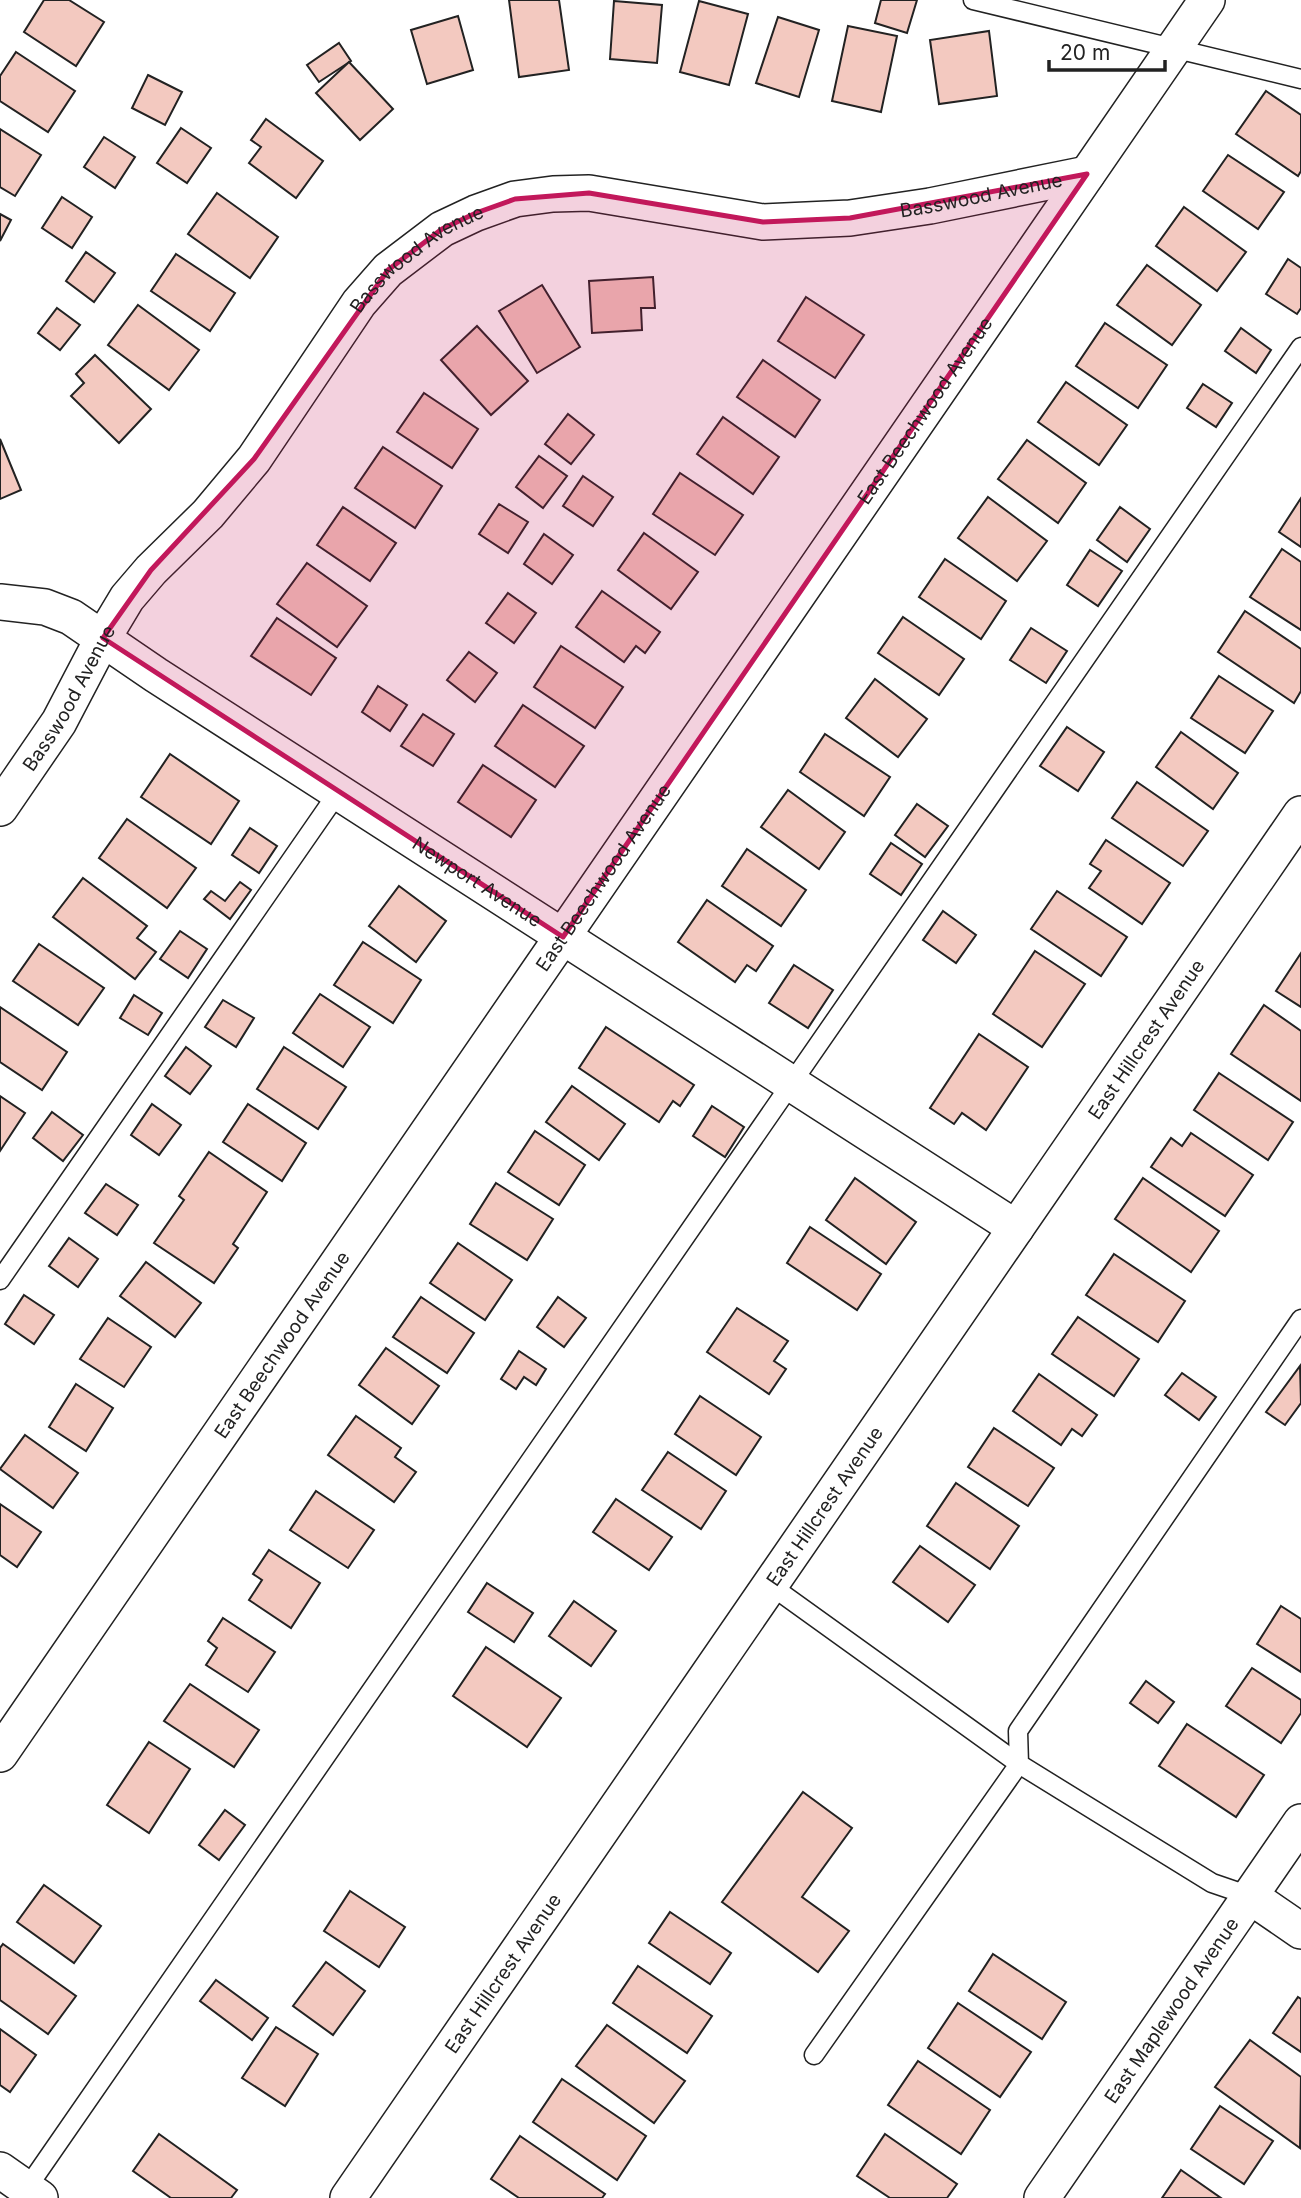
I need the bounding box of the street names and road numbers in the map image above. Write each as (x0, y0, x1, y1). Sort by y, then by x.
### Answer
street label: Basswood Avenue (898, 168, 1064, 222)
street label: Basswood Avenue (345, 200, 487, 317)
street label: East Beechwood Avenue (853, 313, 997, 509)
street label: Basswood Avenue (18, 621, 120, 776)
street label: East Beechwood Avenue (531, 780, 676, 976)
street label: Newport Avenue (408, 832, 546, 932)
street label: East Hillcrest Avenue (1083, 955, 1209, 1124)
street label: East Beechwood Avenue (210, 1247, 355, 1443)
street label: East Hillcrest Avenue (762, 1422, 888, 1591)
street label: East Hillcrest Avenue (440, 1889, 566, 2058)
street label: East Maplewood Avenue (1100, 1913, 1244, 2108)

